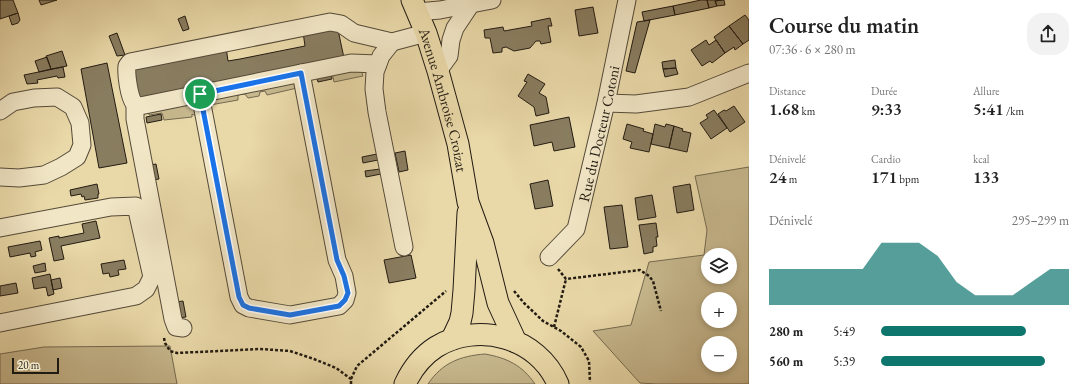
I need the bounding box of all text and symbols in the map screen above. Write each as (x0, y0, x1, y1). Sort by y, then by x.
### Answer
text: Course du matin (769, 11, 919, 40)
button: share (1027, 13, 1069, 55)
street label: Avenue Ambroise Croizat (415, 23, 472, 174)
text: 07:36 · 6 × 280 m (769, 41, 856, 58)
street label: Rue du Docteur Cotoni (573, 63, 623, 203)
pin (183, 77, 217, 111)
icon: arrive (189, 83, 211, 105)
text: Distance (769, 84, 806, 98)
text: Durée (871, 84, 897, 98)
text: Allure (973, 84, 1000, 98)
text: 1.68 (769, 98, 799, 120)
text: 9:33 (871, 98, 902, 120)
text: 5:41 (973, 98, 1004, 120)
text: km (799, 104, 815, 118)
text: /km (1004, 104, 1024, 118)
text: Dénivelé (769, 152, 806, 166)
text: Cardio (871, 152, 901, 166)
text: kcal (973, 152, 990, 166)
text: 24 (769, 166, 786, 188)
text: 171 (871, 166, 897, 188)
text: 133 (973, 166, 999, 188)
text: m (786, 172, 797, 186)
text: bpm (897, 172, 919, 186)
text: Dénivelé (769, 212, 813, 229)
text: 295–299 m (1012, 212, 1069, 229)
map controls (701, 248, 737, 372)
button: layers (701, 248, 737, 284)
button: + (701, 292, 737, 328)
text: 280 m (769, 323, 803, 340)
text: 5:49 (833, 323, 855, 340)
button: − (701, 336, 737, 372)
text: 560 m (769, 353, 803, 370)
text: 5:39 (833, 353, 855, 370)
scale bar (12, 356, 59, 375)
text: 20 m (18, 358, 39, 372)

